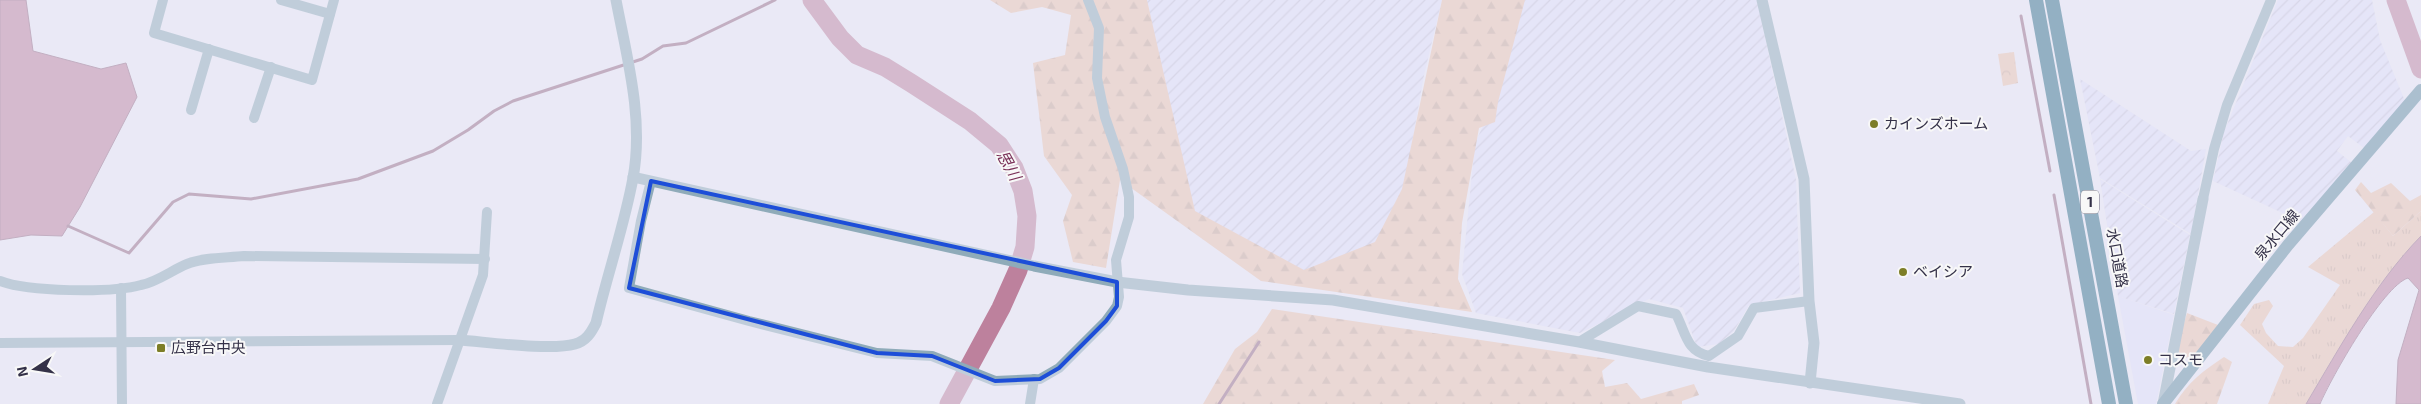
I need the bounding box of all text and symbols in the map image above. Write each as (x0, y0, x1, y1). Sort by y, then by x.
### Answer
place label: カインズホーム (1884, 114, 1988, 132)
marker: カインズホーム (1868, 118, 1880, 130)
water label: 思川 (993, 146, 1026, 185)
road number: 1 (2081, 190, 2099, 213)
street label: 泉水口線 (2250, 206, 2302, 263)
street label: 水口道路 (2104, 227, 2132, 289)
place label: ベイシア (1913, 262, 1973, 280)
marker: ベイシア (1897, 266, 1909, 278)
place label: 広野台中央 (171, 338, 246, 356)
marker: 広野台中央 (155, 342, 167, 354)
north arrow (10, 344, 60, 394)
place label: コスモ (2158, 350, 2203, 368)
marker: コスモ (2142, 354, 2154, 366)
text: N (12, 365, 31, 379)

